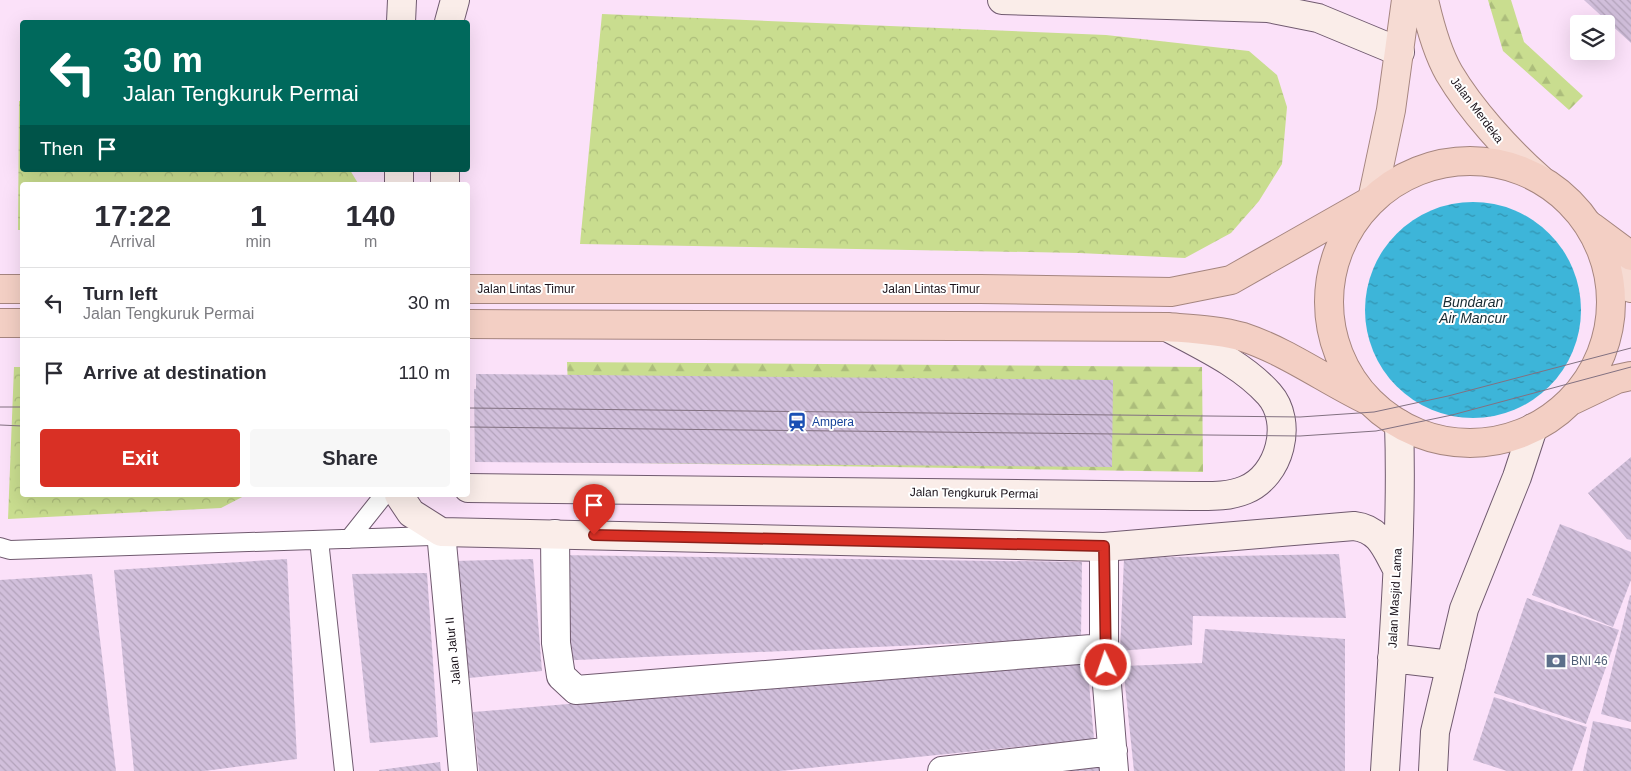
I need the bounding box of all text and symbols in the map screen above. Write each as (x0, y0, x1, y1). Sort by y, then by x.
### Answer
map controls (1570, 15, 1615, 60)
button: layers (1570, 15, 1615, 60)
icon: left (40, 40, 105, 105)
text: 30 m (123, 40, 203, 79)
street label: Jalan Merdeka (1448, 74, 1506, 146)
text: Jalan Tengkuruk Permai (123, 81, 359, 106)
icon: arrive (93, 135, 121, 163)
text: Then (40, 138, 83, 159)
text: 17:22 (94, 199, 171, 232)
text: 1 (250, 199, 267, 232)
text: 140 (346, 199, 396, 232)
text: Arrival (110, 233, 155, 250)
text: min (245, 233, 271, 250)
text: m (364, 233, 377, 250)
street label: Jalan Lintas Timur (477, 282, 575, 296)
street label: Jalan Lintas Timur (882, 282, 980, 296)
text: Turn left (83, 283, 158, 304)
icon: left (40, 289, 68, 317)
text: 30 m (408, 292, 450, 313)
water label: Bundaran Air Mancur (1438, 294, 1508, 326)
text: Jalan Tengkuruk Permai (83, 305, 254, 322)
icon: arrive (40, 359, 68, 387)
text: Arrive at destination (83, 362, 267, 383)
text: 110 m (399, 362, 450, 383)
station icon: Ampera (786, 411, 808, 433)
place label: Ampera (812, 415, 854, 429)
button: Exit (40, 429, 240, 487)
button: Share (250, 429, 450, 487)
pin (573, 484, 615, 535)
street label: Jalan Tengkuruk Permai (910, 485, 1038, 501)
icon: arrive (580, 491, 608, 519)
street label: Jalan Masjid Lama (1385, 547, 1405, 648)
street label: Jalan Jalur II (442, 616, 464, 686)
position arrow (1079, 638, 1131, 690)
bank icon: BNI 46 (1545, 650, 1567, 672)
place label: BNI 46 (1571, 654, 1608, 668)

